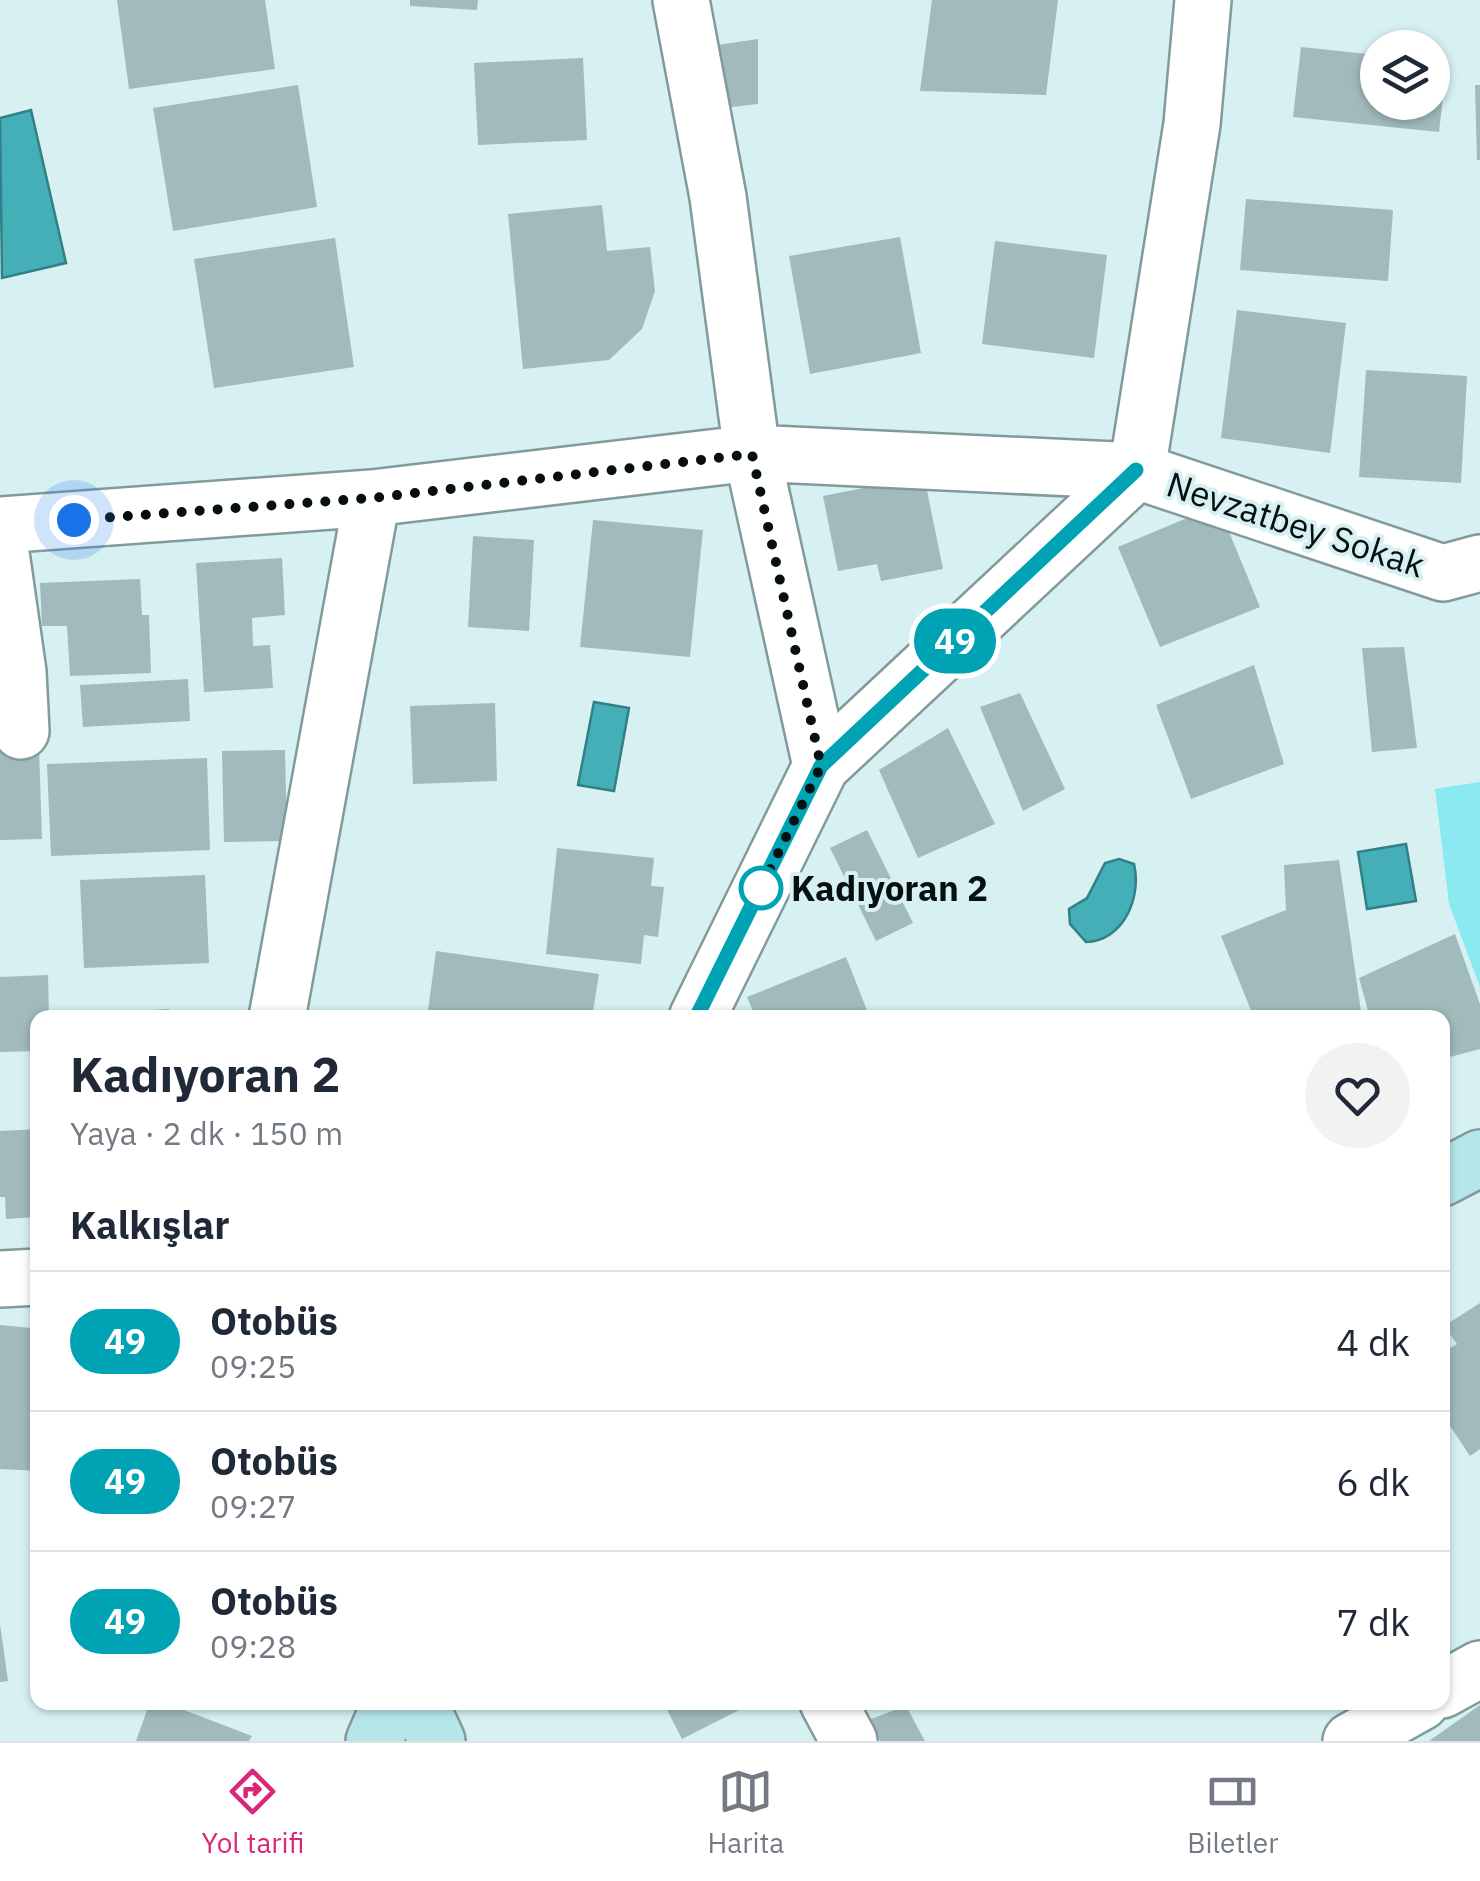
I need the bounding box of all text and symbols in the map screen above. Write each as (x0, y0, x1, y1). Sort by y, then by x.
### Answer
map controls (1360, 30, 1450, 120)
button: layers (1360, 30, 1450, 120)
street label: Nevzatbey Sokak (1161, 461, 1431, 587)
your location (49, 495, 99, 545)
line badge: 49 (910, 608, 1000, 674)
text: 49 (934, 618, 976, 664)
place label: Kadıyoran 2 (791, 865, 988, 911)
marker: Kadıyoran 2 (740, 867, 782, 909)
text: Kadıyoran 2 (70, 1043, 340, 1105)
button: heart (1305, 1043, 1410, 1148)
text: Yaya · 2 dk · 150 m (70, 1112, 343, 1154)
text: Kalkışlar (70, 1200, 230, 1249)
text: Otobüs (210, 1296, 338, 1345)
text: 4 dk (1336, 1317, 1410, 1366)
text: 49 (104, 1318, 146, 1364)
text: 09:25 (210, 1345, 296, 1387)
text: Otobüs (210, 1436, 338, 1485)
text: 6 dk (1336, 1457, 1410, 1506)
text: 49 (104, 1458, 146, 1504)
text: 09:27 (210, 1485, 296, 1527)
text: Otobüs (210, 1576, 338, 1625)
text: 7 dk (1336, 1597, 1410, 1646)
text: 49 (104, 1598, 146, 1644)
text: 09:28 (210, 1625, 296, 1667)
tab: Yol tarifi (201, 1764, 305, 1861)
tab: Harita (707, 1764, 784, 1861)
tab: Biletler (1187, 1764, 1279, 1861)

